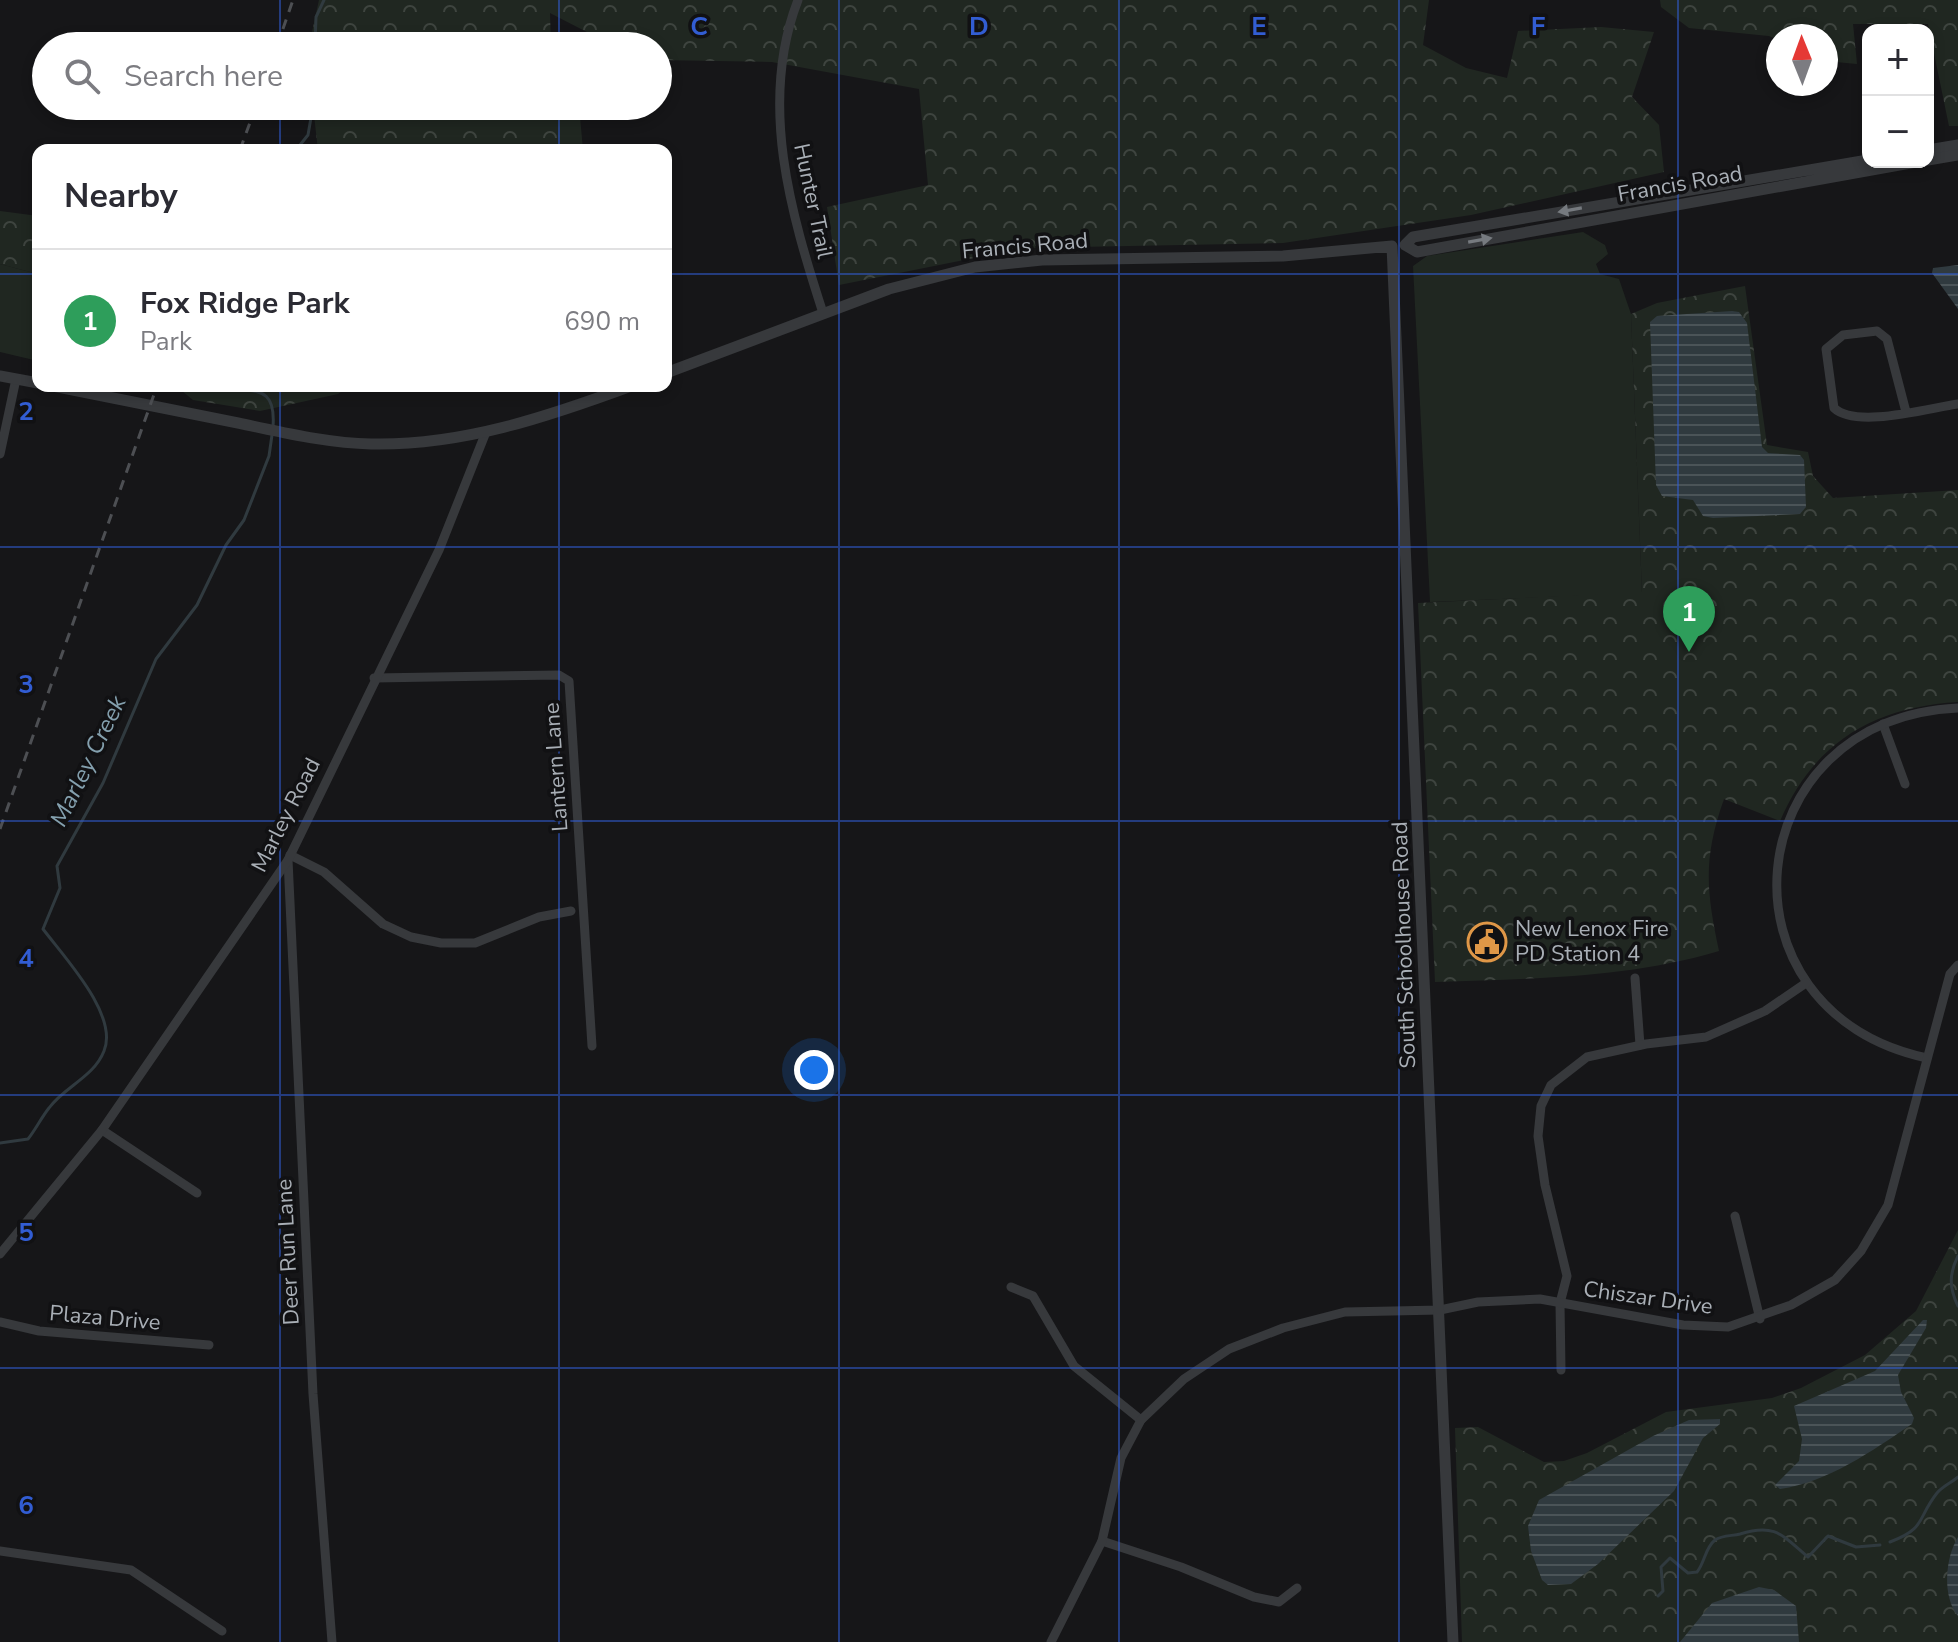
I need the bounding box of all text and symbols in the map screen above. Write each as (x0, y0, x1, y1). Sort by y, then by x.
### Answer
text: C (690, 9, 708, 44)
text: D (969, 9, 989, 44)
text: E (1251, 9, 1267, 44)
text: F (1531, 9, 1545, 44)
north arrow (1766, 24, 1838, 96)
map controls (1862, 24, 1934, 168)
button: + (1862, 24, 1934, 96)
search box (32, 32, 672, 120)
icon: search (60, 54, 104, 98)
text: Search here (124, 56, 283, 97)
button: − (1862, 96, 1934, 168)
street label: Hunter Trail (786, 141, 840, 262)
street label: Francis Road (1615, 158, 1745, 210)
text: Nearby (64, 173, 178, 219)
one-way arrow (1557, 205, 1582, 217)
street label: Francis Road (961, 226, 1089, 266)
one-way arrow (1468, 234, 1493, 246)
text: Fox Ridge Park (140, 283, 350, 324)
text: 1 (82, 304, 98, 339)
text: 690 m (564, 304, 640, 339)
text: Park (140, 324, 192, 359)
text: 2 (18, 394, 34, 429)
pin: 1 (1663, 586, 1715, 652)
text: 3 (18, 667, 34, 702)
water label: Marley Creek (42, 689, 134, 832)
street label: Lantern Lane (537, 701, 575, 833)
street label: Marley Road (244, 753, 328, 877)
street label: South Schoolhouse Road (1385, 821, 1423, 1069)
place label: New Lenox Fire PD Station 4 (1515, 914, 1669, 969)
public building icon: New Lenox Fire PD Station 4 (1466, 921, 1508, 963)
text: 4 (18, 941, 34, 976)
your location (794, 1050, 834, 1090)
street label: Deer Run Lane (269, 1178, 307, 1326)
text: 5 (18, 1215, 34, 1250)
street label: Chiszar Drive (1581, 1274, 1715, 1322)
street label: Plaza Drive (48, 1298, 162, 1338)
text: 6 (18, 1488, 34, 1523)

